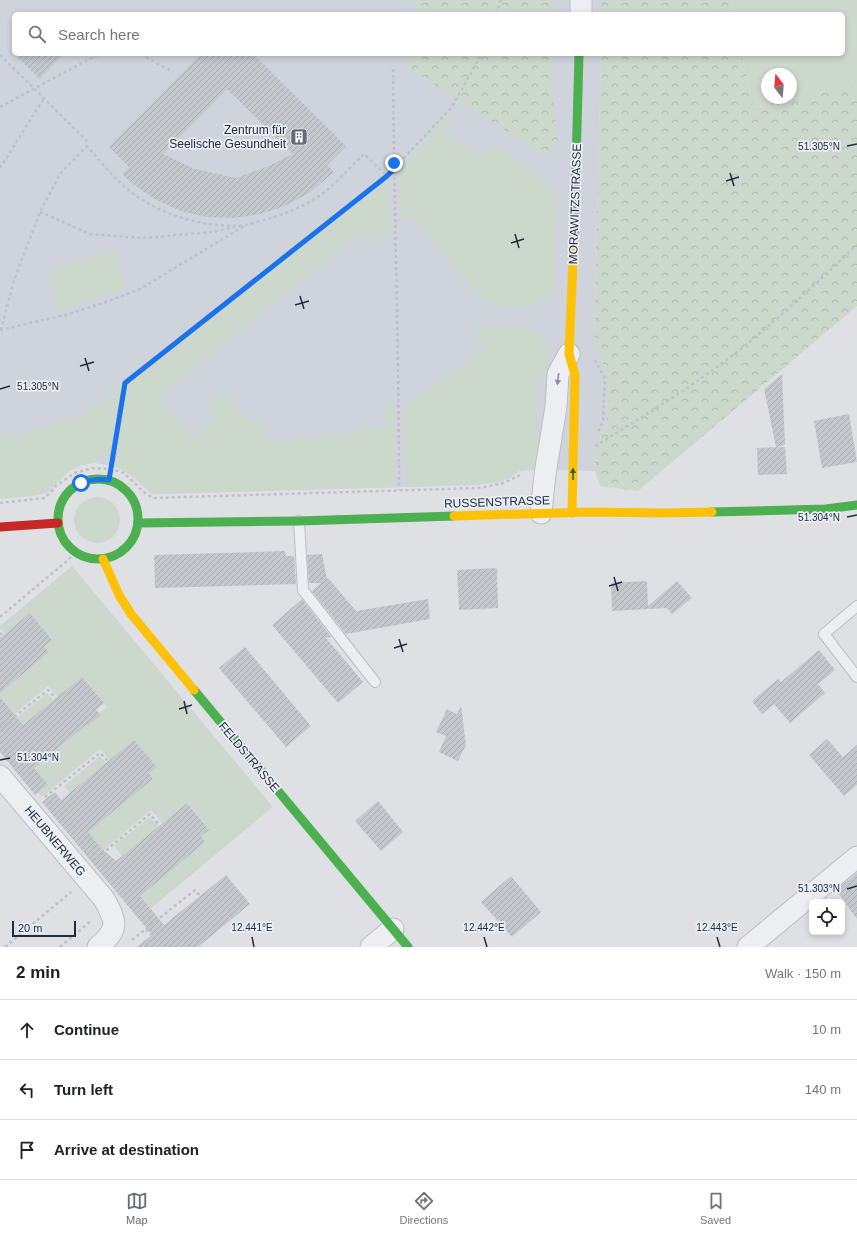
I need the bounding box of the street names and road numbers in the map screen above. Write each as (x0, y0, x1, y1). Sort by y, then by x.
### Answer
street label: MORAWITZSTRASSE (566, 143, 584, 265)
street label: RUSSENSTRASSE (444, 493, 550, 511)
street label: FELDSTRASSE (216, 719, 282, 795)
street label: HEUBNERWEG (22, 803, 88, 879)

